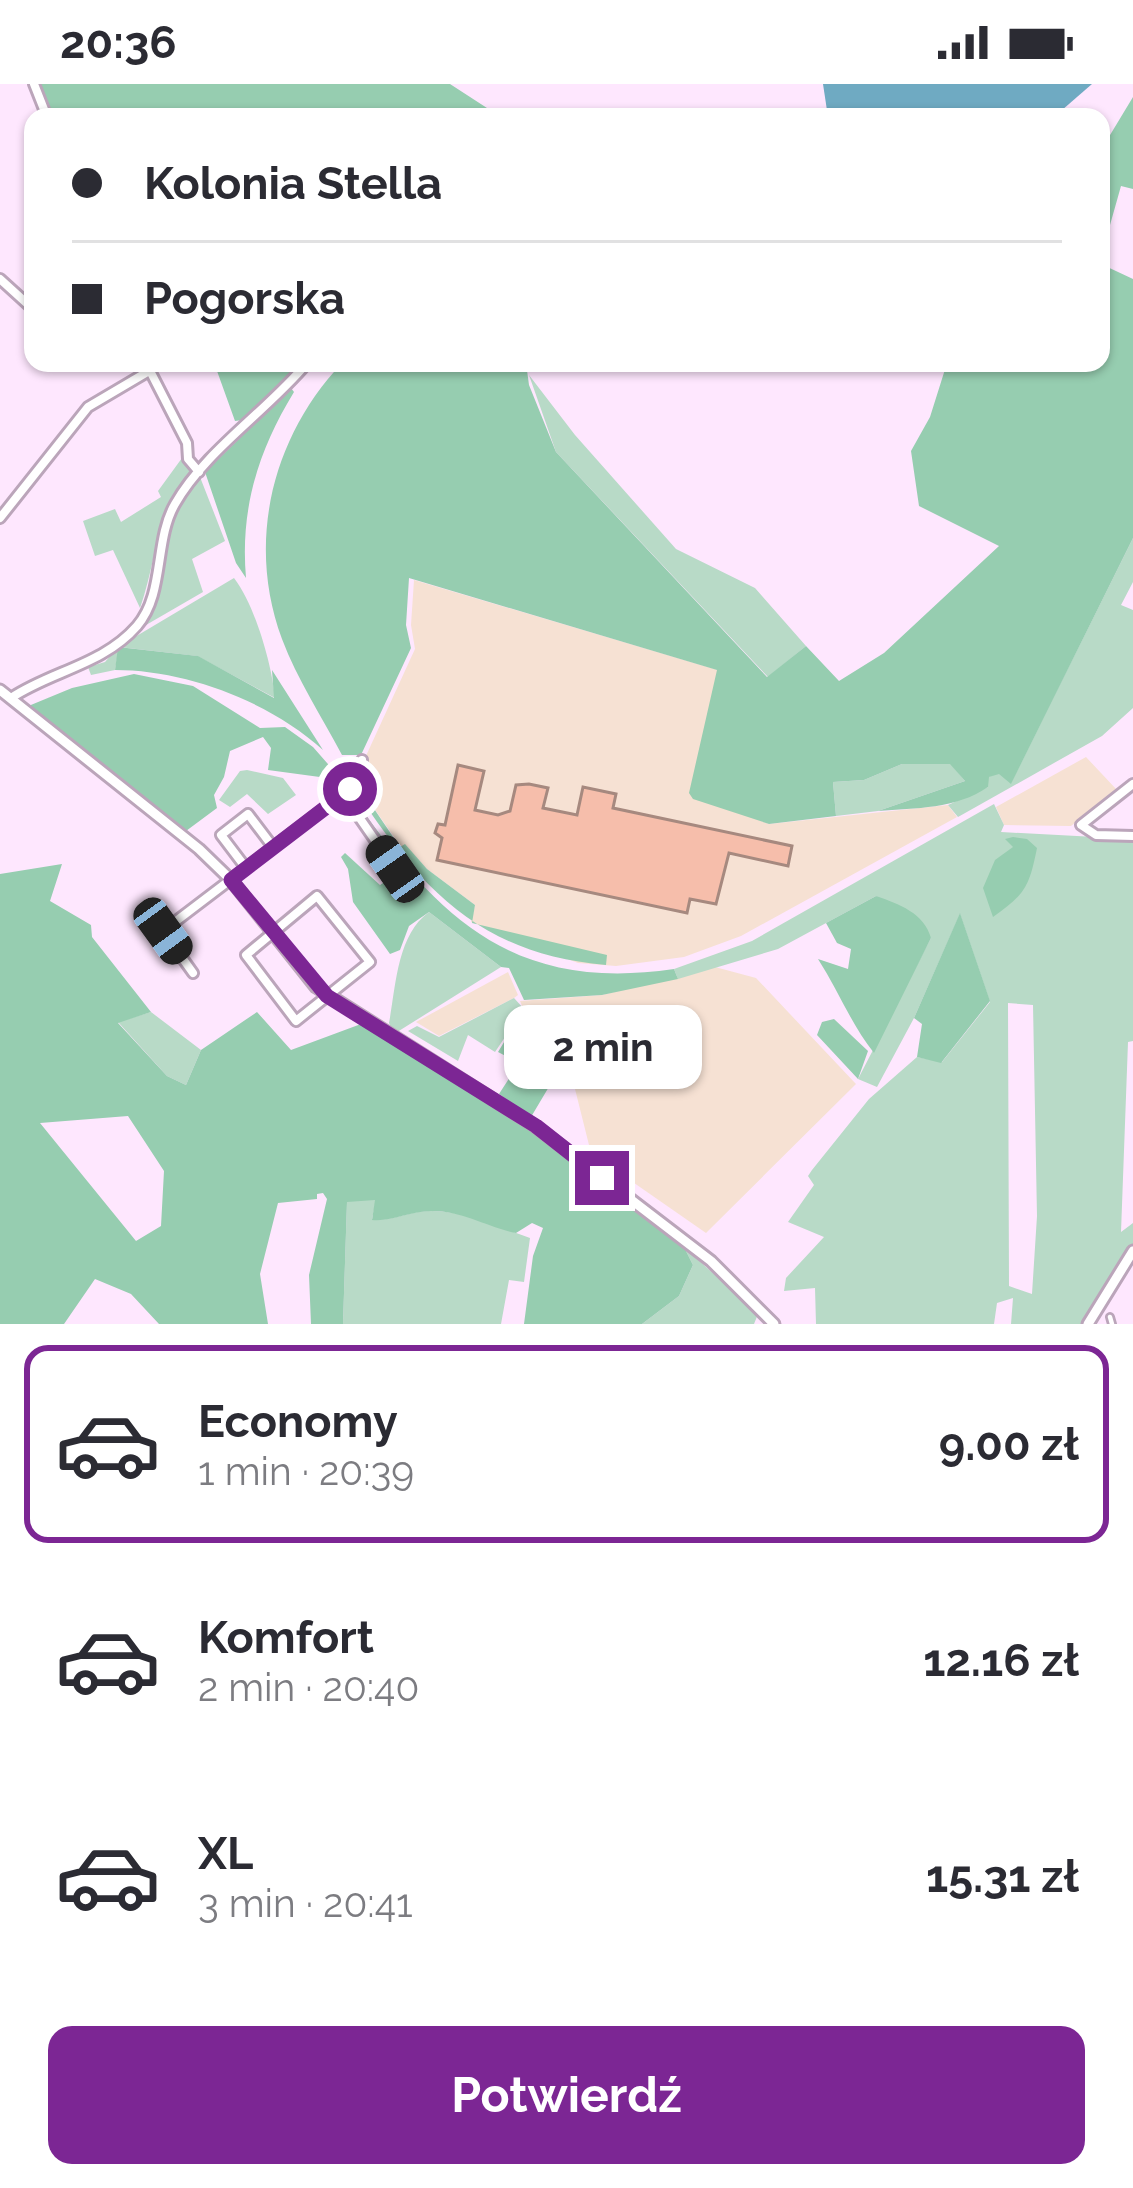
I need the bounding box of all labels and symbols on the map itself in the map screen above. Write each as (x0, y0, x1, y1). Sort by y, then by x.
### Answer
route start (323, 762, 377, 816)
car (360, 829, 430, 909)
car (127, 891, 199, 971)
callout: 2 min (503, 1004, 701, 1088)
route end (575, 1151, 629, 1205)

